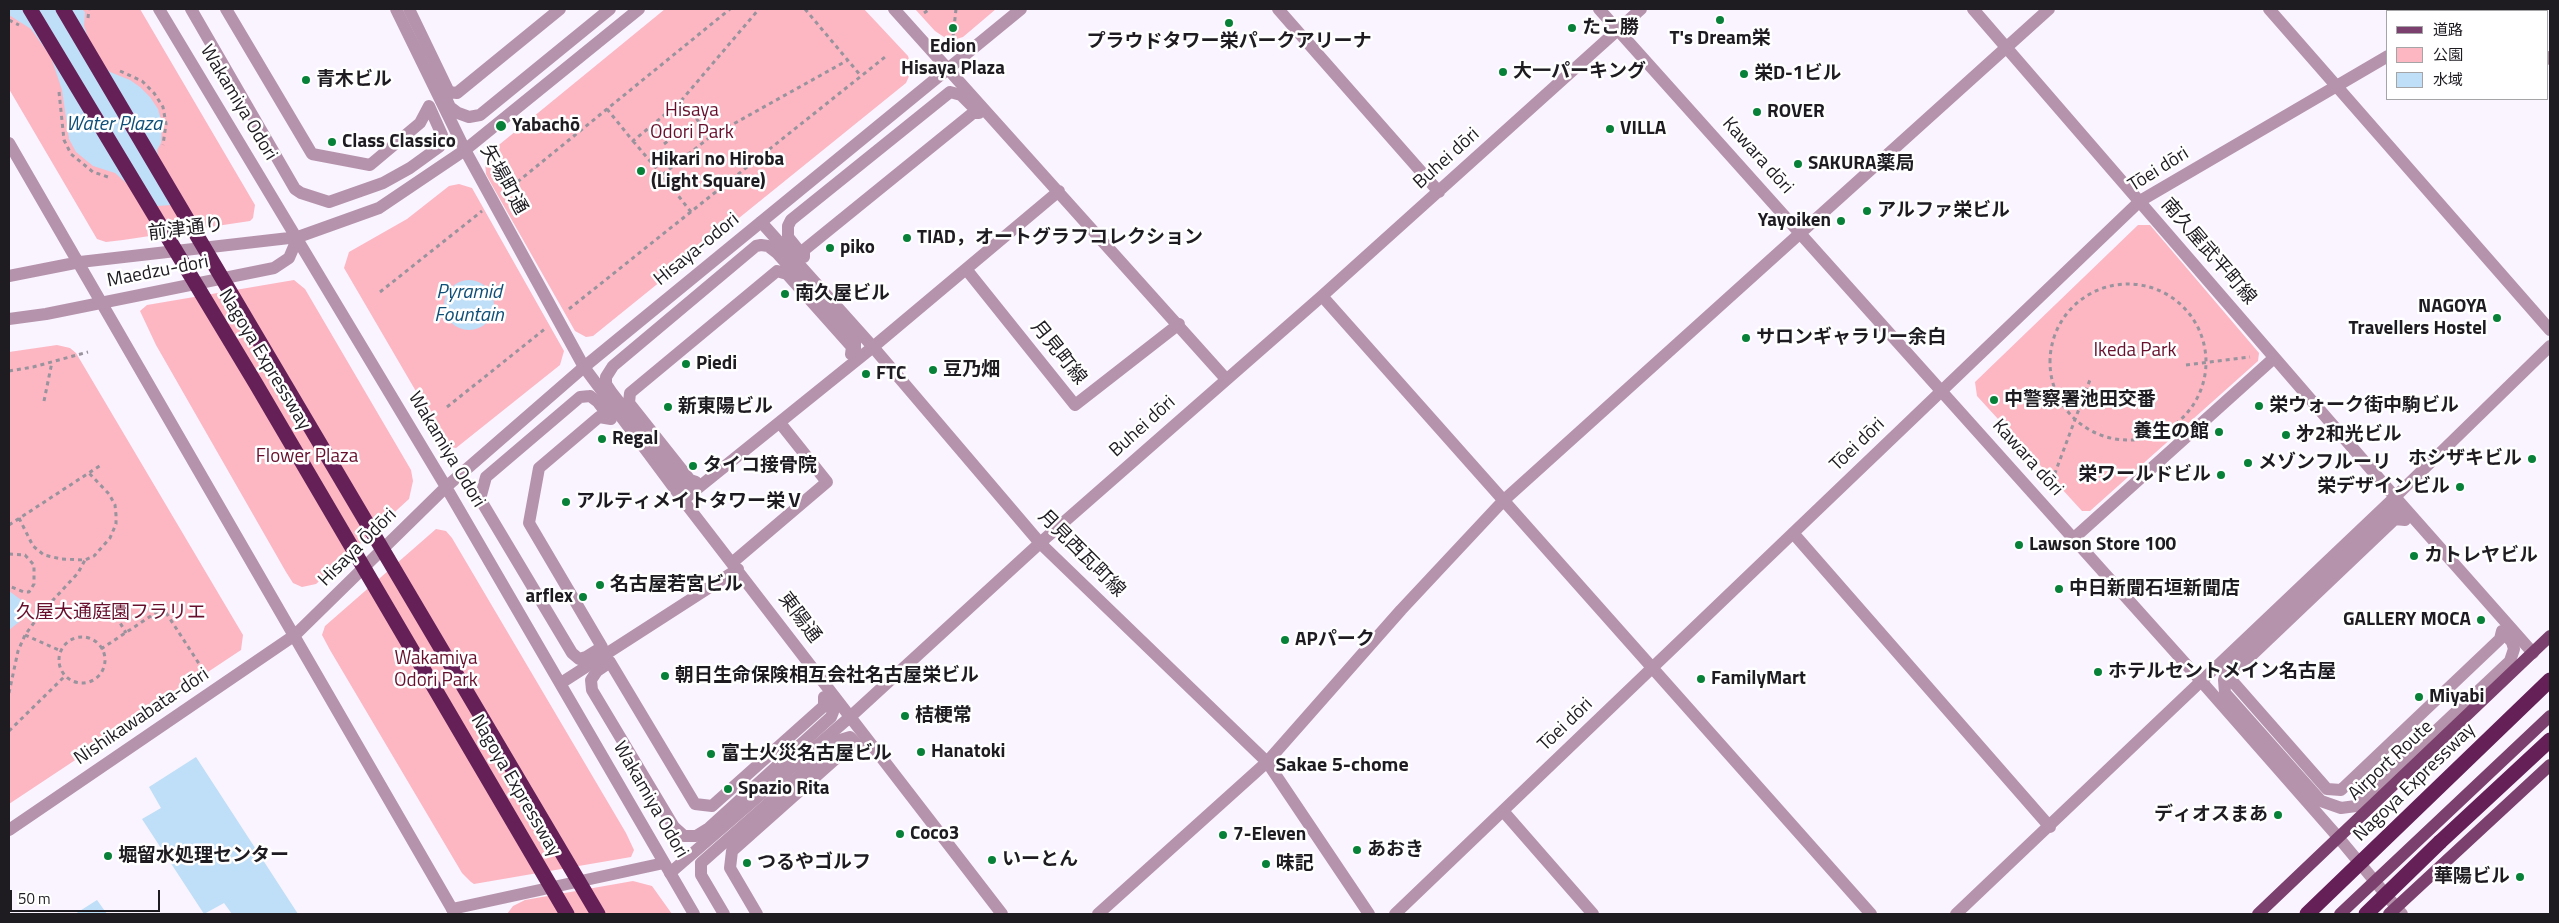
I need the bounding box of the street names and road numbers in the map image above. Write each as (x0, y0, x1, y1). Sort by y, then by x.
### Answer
street label: Wakamiya Odori (195, 41, 281, 165)
street label: Kawara dōri (1717, 113, 1797, 199)
street label: Buhei dōri (1409, 124, 1485, 194)
street label: 矢場町通 (475, 141, 531, 219)
street label: Tōei dōri (2125, 143, 2193, 197)
street label: 南久屋武平町線 (2156, 194, 2260, 310)
street label: Hisaya-odori (650, 209, 744, 291)
street label: 前津通り (147, 214, 225, 246)
street label: Maedzu-dori (105, 251, 211, 293)
street label: Nagoya Expressway (213, 285, 315, 435)
street label: 月見町線 (1025, 316, 1091, 390)
street label: Wakamiya Odori (403, 388, 489, 512)
street label: Buhei dōri (1105, 392, 1181, 462)
street label: Tōei dōri (1826, 414, 1890, 476)
street label: Kawara dōri (1987, 415, 2067, 501)
street label: Hisaya Ōdōri (314, 504, 402, 592)
street label: 月見西瓦町線 (1033, 506, 1129, 602)
street label: 東陽通 (773, 588, 825, 648)
street label: Nishikawabata-dōri (70, 664, 214, 770)
street label: Tōei dōri (1534, 694, 1598, 756)
street label: Nagoya Expressway (465, 711, 565, 861)
street label: Airport Route (2344, 716, 2438, 806)
street label: Nagoya Expressway (2349, 719, 2481, 847)
street label: Wakamiya Odori (607, 738, 693, 862)

